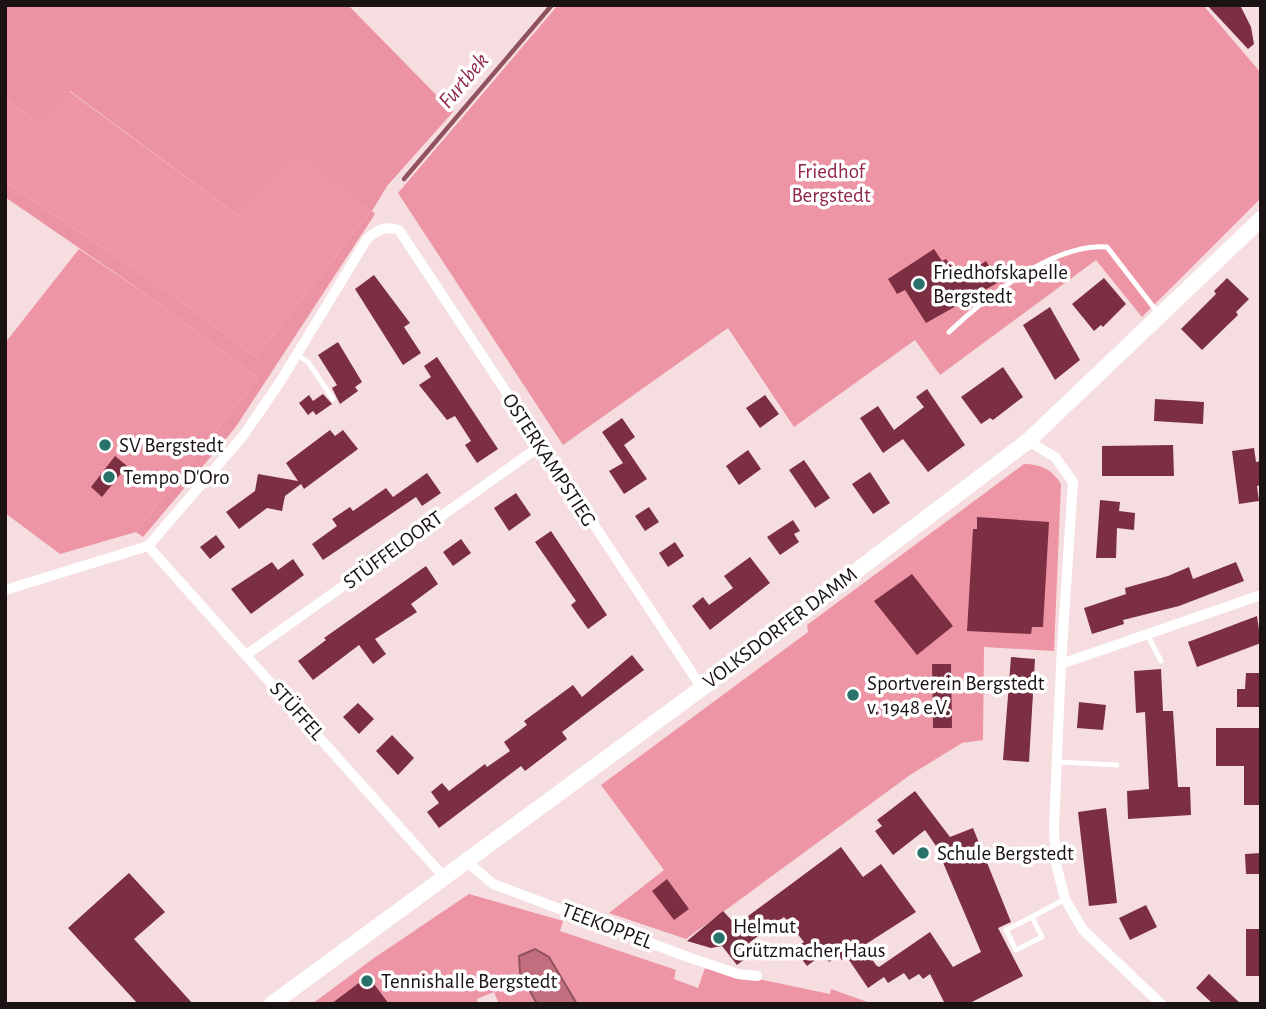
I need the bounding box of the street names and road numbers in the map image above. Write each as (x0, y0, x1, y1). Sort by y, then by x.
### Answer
street label: OSTERKAMPSTIEG (498, 390, 600, 530)
street label: STÜFFELOORT (339, 506, 447, 593)
street label: VOLKSDORFER DAMM (699, 564, 861, 692)
street label: STÜFFEL (266, 677, 329, 744)
street label: TEEKOPPEL (559, 899, 656, 953)

